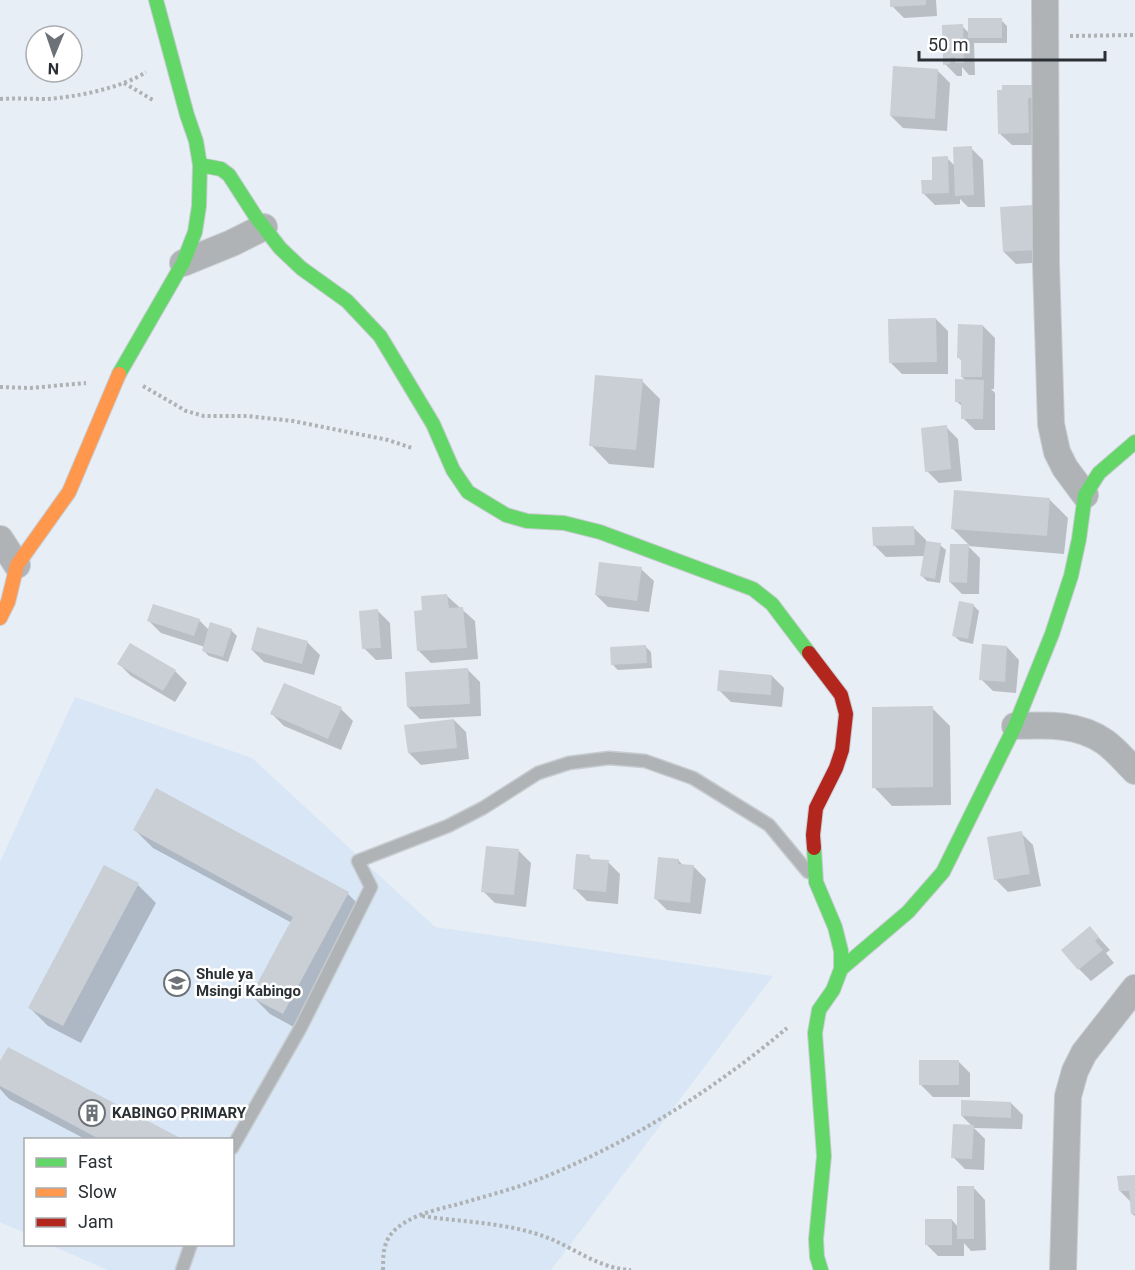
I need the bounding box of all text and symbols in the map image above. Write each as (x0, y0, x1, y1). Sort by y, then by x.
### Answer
north arrow (24, 24, 84, 84)
scale bar (919, 24, 1105, 62)
text: 50 m (928, 34, 968, 55)
text: N (48, 59, 59, 78)
place label: Shule ya Msingi Kabingo (196, 965, 301, 1000)
school or university icon: Shule ya Msingi Kabingo (162, 968, 192, 998)
building icon: KABINGO PRIMARY (77, 1098, 107, 1128)
place label: KABINGO PRIMARY (112, 1104, 247, 1122)
legend (24, 1138, 234, 1246)
text: Fast (78, 1151, 113, 1172)
text: Slow (78, 1181, 117, 1202)
text: Jam (78, 1211, 114, 1232)

